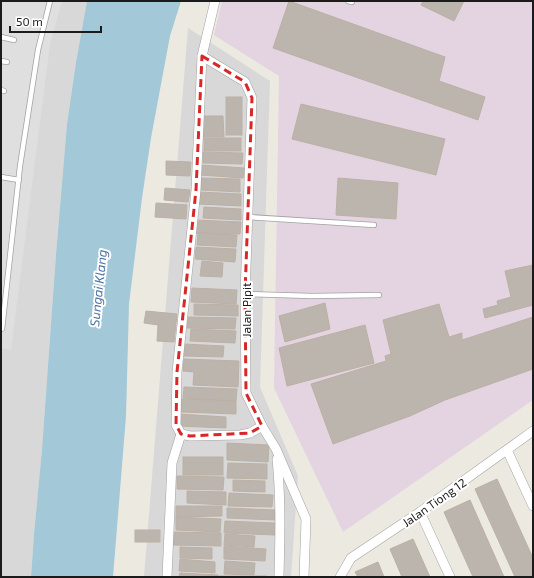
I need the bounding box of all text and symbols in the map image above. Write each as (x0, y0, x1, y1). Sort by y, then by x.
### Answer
scale bar (10, 8, 101, 34)
text: 50 m (16, 14, 43, 28)
water label: Sungai Klang (86, 249, 110, 327)
street label: Jalan Pipit (239, 282, 253, 338)
street label: Jalan Tiong 12 (399, 475, 469, 529)

